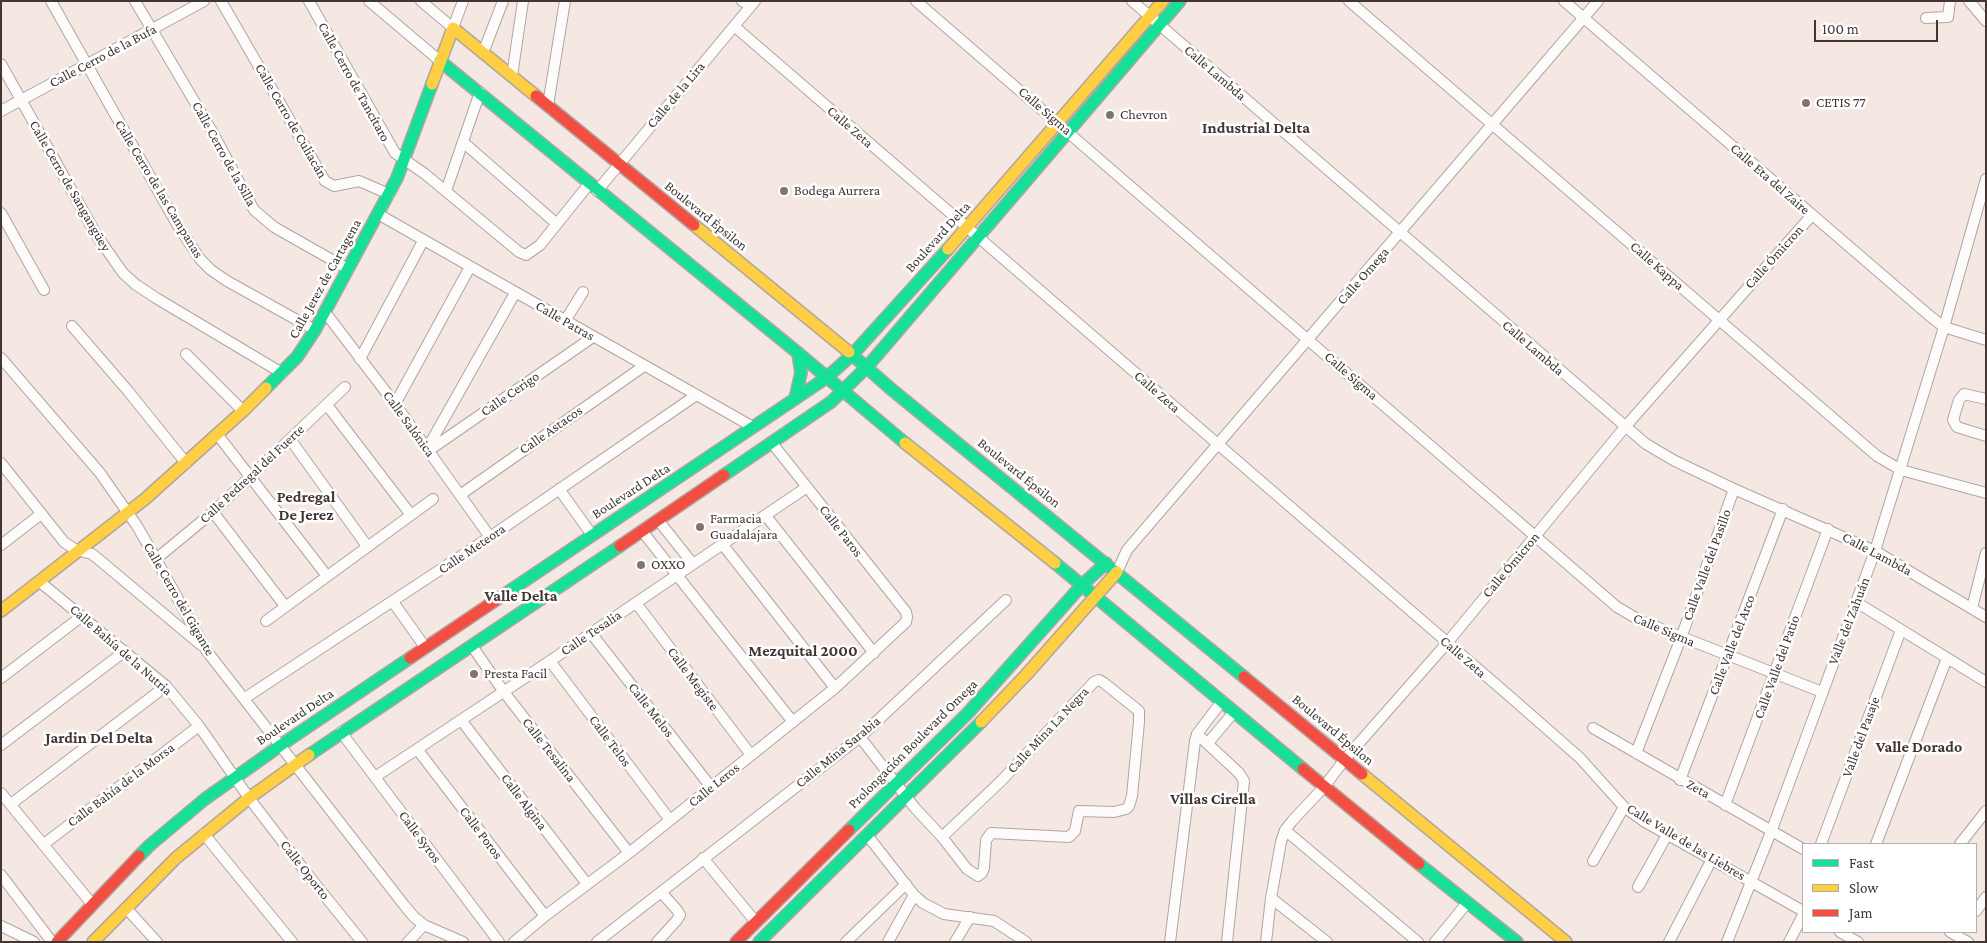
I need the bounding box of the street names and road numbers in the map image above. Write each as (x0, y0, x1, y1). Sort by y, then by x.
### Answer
street label: Calle Cerro de Tancítaro (314, 19, 394, 145)
street label: Calle Cerro de la Bufa (47, 21, 159, 91)
street label: Calle Lambda (1181, 42, 1249, 104)
street label: Calle de la Lira (643, 58, 709, 132)
street label: Calle Cerro de Culiacán (251, 61, 331, 181)
street label: Calle Sigma (1015, 83, 1075, 139)
street label: Calle Cerro de la Silla (188, 99, 260, 209)
street label: Calle Zeta (824, 103, 876, 151)
street label: Calle Cerro de Sangangüey (26, 117, 114, 255)
street label: Calle Cerro de las Campanas (111, 117, 207, 261)
street label: Calle Eta del Zaire (1727, 140, 1813, 218)
street label: Boulevard Épsilon (661, 178, 751, 254)
street label: Boulevard Delta (902, 198, 974, 276)
street label: Calle Jerez de Cartagena (285, 216, 365, 342)
street label: Calle Ómicron (1741, 222, 1807, 292)
street label: Calle Kappa (1626, 238, 1688, 294)
street label: Calle Omega (1333, 244, 1393, 308)
street label: Calle Patras (532, 297, 598, 345)
street label: Calle Lambda (1499, 317, 1567, 379)
street label: Calle Sigma (1321, 348, 1381, 404)
street label: Calle Cerigo (478, 368, 542, 420)
street label: Calle Zeta (1131, 368, 1183, 416)
street label: Calle Salónica (379, 388, 439, 460)
street label: Calle Astacos (516, 402, 586, 458)
street label: Calle Pedregal del Fuerte (196, 421, 308, 527)
street label: Boulevard Épsilon (974, 435, 1064, 511)
street label: Boulevard Delta (589, 460, 673, 522)
street label: Calle Paros (816, 502, 866, 560)
street label: Calle Valle del Pasillo (1679, 507, 1735, 623)
street label: Calle Meteora (435, 520, 509, 578)
street label: Calle Ómicron (1479, 529, 1543, 601)
street label: Calle Lambda (1839, 529, 1915, 579)
street label: Calle Cerro del Gigante (140, 539, 218, 659)
street label: Valle del Zahuán (1825, 575, 1873, 667)
street label: Calle Valle del Arco (1705, 593, 1759, 697)
street label: Calle Bahía de la Nutria (66, 601, 176, 699)
street label: Calle Tesalia (557, 607, 625, 659)
street label: Calle Sigma (1631, 609, 1697, 651)
street label: Calle Valle del Patio (1750, 613, 1804, 721)
street label: Calle Zeta (1437, 633, 1489, 681)
street label: Calle Megiste (664, 644, 722, 714)
street label: Prolongación Boulevard Omega (845, 676, 981, 812)
street label: Calle Melos (624, 679, 678, 741)
street label: Calle Mina La Negra (1004, 683, 1092, 777)
street label: Boulevard Delta (253, 685, 337, 749)
street label: Boulevard Épsilon (1289, 691, 1377, 769)
street label: Valle del Pasaje (1839, 694, 1883, 780)
street label: Calle Telos (585, 712, 635, 770)
street label: Calle Mina Sarabia (792, 713, 884, 791)
street label: Calle Tesalina (519, 714, 579, 786)
street label: Calle Bahía de la Morsa (64, 739, 178, 831)
street label: Calle Leros (685, 759, 743, 811)
street label: Calle Algina (497, 770, 551, 834)
street label: Zeta (1683, 776, 1713, 802)
street label: Calle Valle de las Liebres (1624, 800, 1748, 884)
street label: Calle Poros (456, 803, 506, 863)
street label: Calle Syros (395, 808, 445, 866)
street label: Calle Oporto (277, 837, 333, 903)

